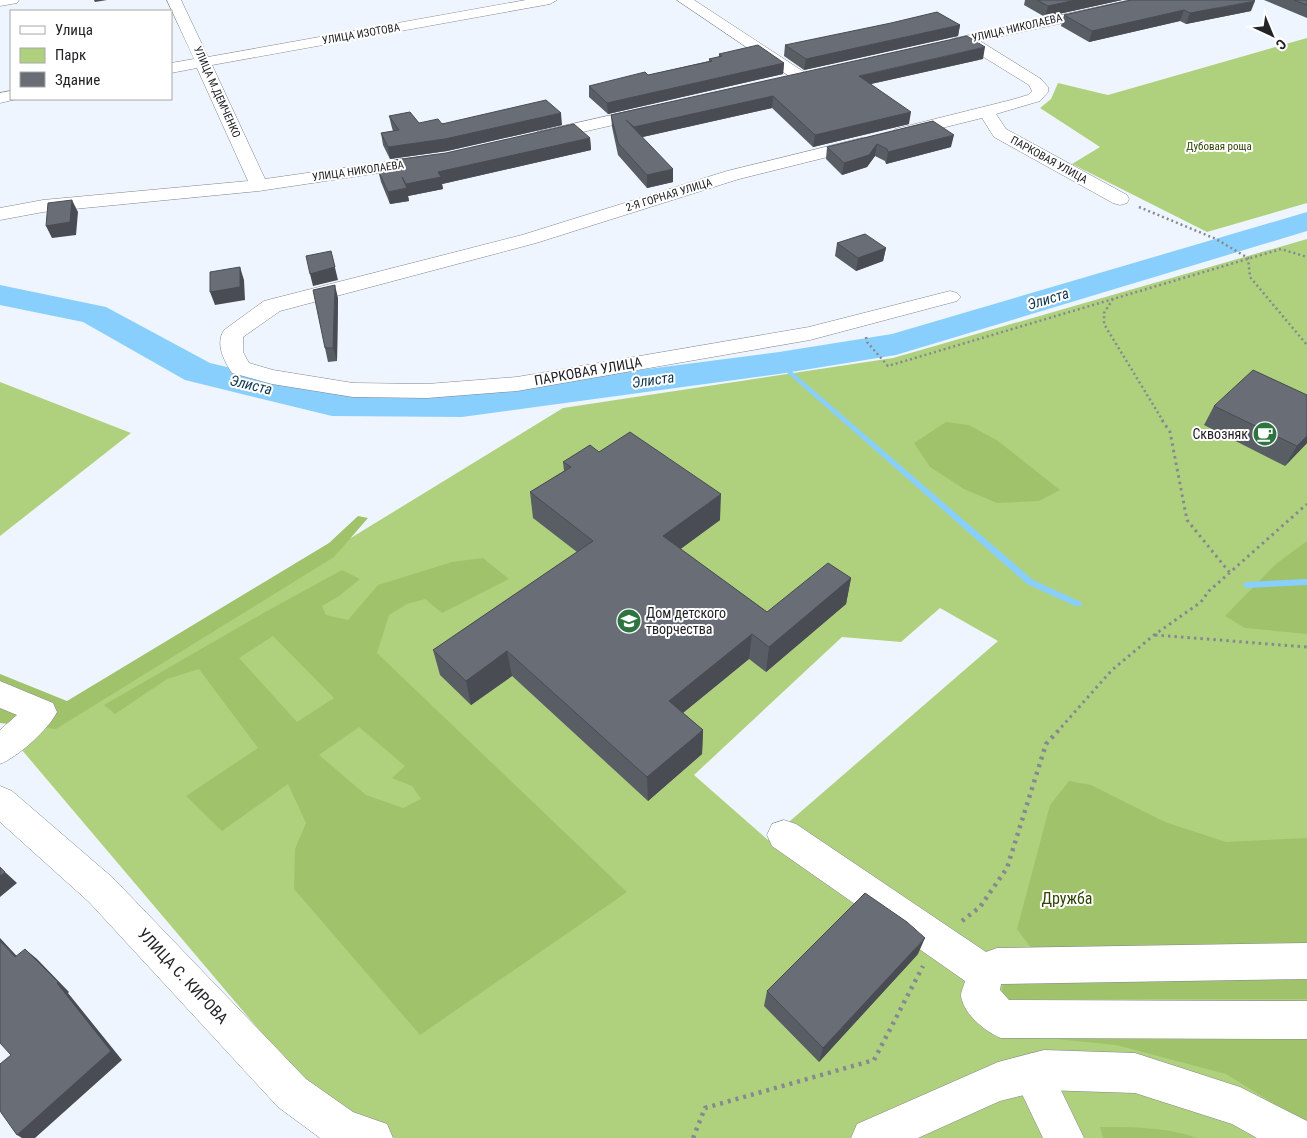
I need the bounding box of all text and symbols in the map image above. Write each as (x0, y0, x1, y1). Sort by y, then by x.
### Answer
legend (10, 10, 172, 100)
north arrow (1247, 10, 1297, 60)
street label: УЛИЦА НИКОЛАЕВА (971, 11, 1064, 45)
text: Улица (55, 21, 93, 39)
street label: УЛИЦА ИЗОТОВА (321, 21, 402, 47)
text: С (1273, 36, 1289, 53)
street label: УЛИЦА М.ДЕМЧЕНКО (191, 44, 243, 140)
text: Парк (55, 46, 86, 64)
text: Здание (55, 71, 100, 89)
street label: ПАРКОВАЯ УЛИЦА (1008, 134, 1090, 187)
park label: Дубовая роща (1186, 140, 1252, 153)
street label: УЛИЦА НИКОЛАЕВА (311, 158, 405, 184)
street label: 2-Я ГОРНАЯ УЛИЦА (624, 176, 714, 214)
water label: Элиста (1025, 284, 1071, 314)
street label: ПАРКОВАЯ УЛИЦА (533, 354, 643, 388)
water label: Элиста (630, 368, 676, 392)
water label: Элиста (228, 371, 274, 399)
cafe icon: Сквозняк (1252, 421, 1278, 447)
place label: Сквозняк (1192, 426, 1248, 442)
place label: Дом детского творчества (646, 605, 726, 637)
school or university icon: Дом детского творчества (616, 608, 642, 634)
park label: Дружба (1041, 889, 1093, 908)
street label: УЛИЦА С. КИРОВА (134, 924, 232, 1028)

